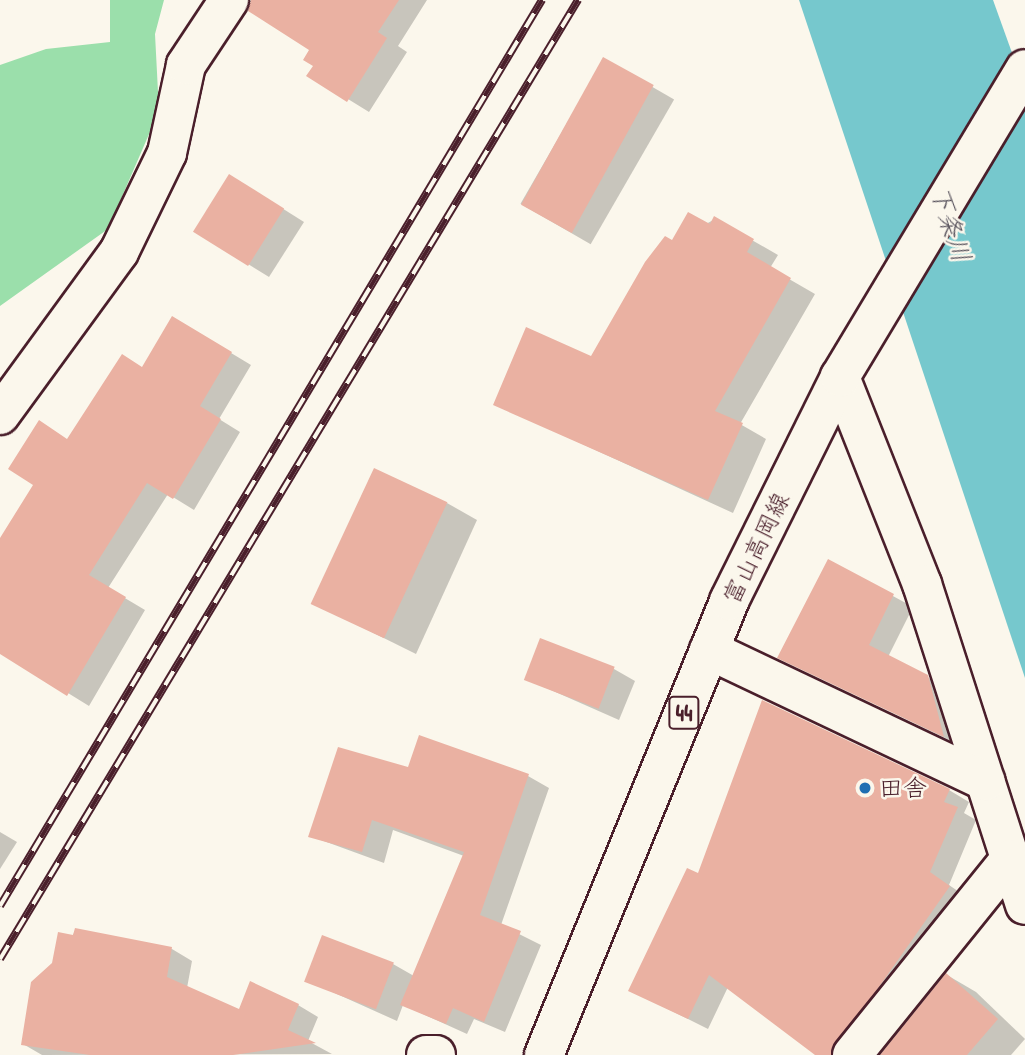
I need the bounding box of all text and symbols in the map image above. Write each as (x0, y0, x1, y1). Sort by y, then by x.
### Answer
water label: 下条川 (924, 182, 978, 266)
street label: 富山高岡線 (717, 488, 795, 608)
road number: 44 (668, 694, 700, 733)
place label: 田舎 (879, 774, 927, 802)
marker: 田舎 (857, 780, 873, 796)

